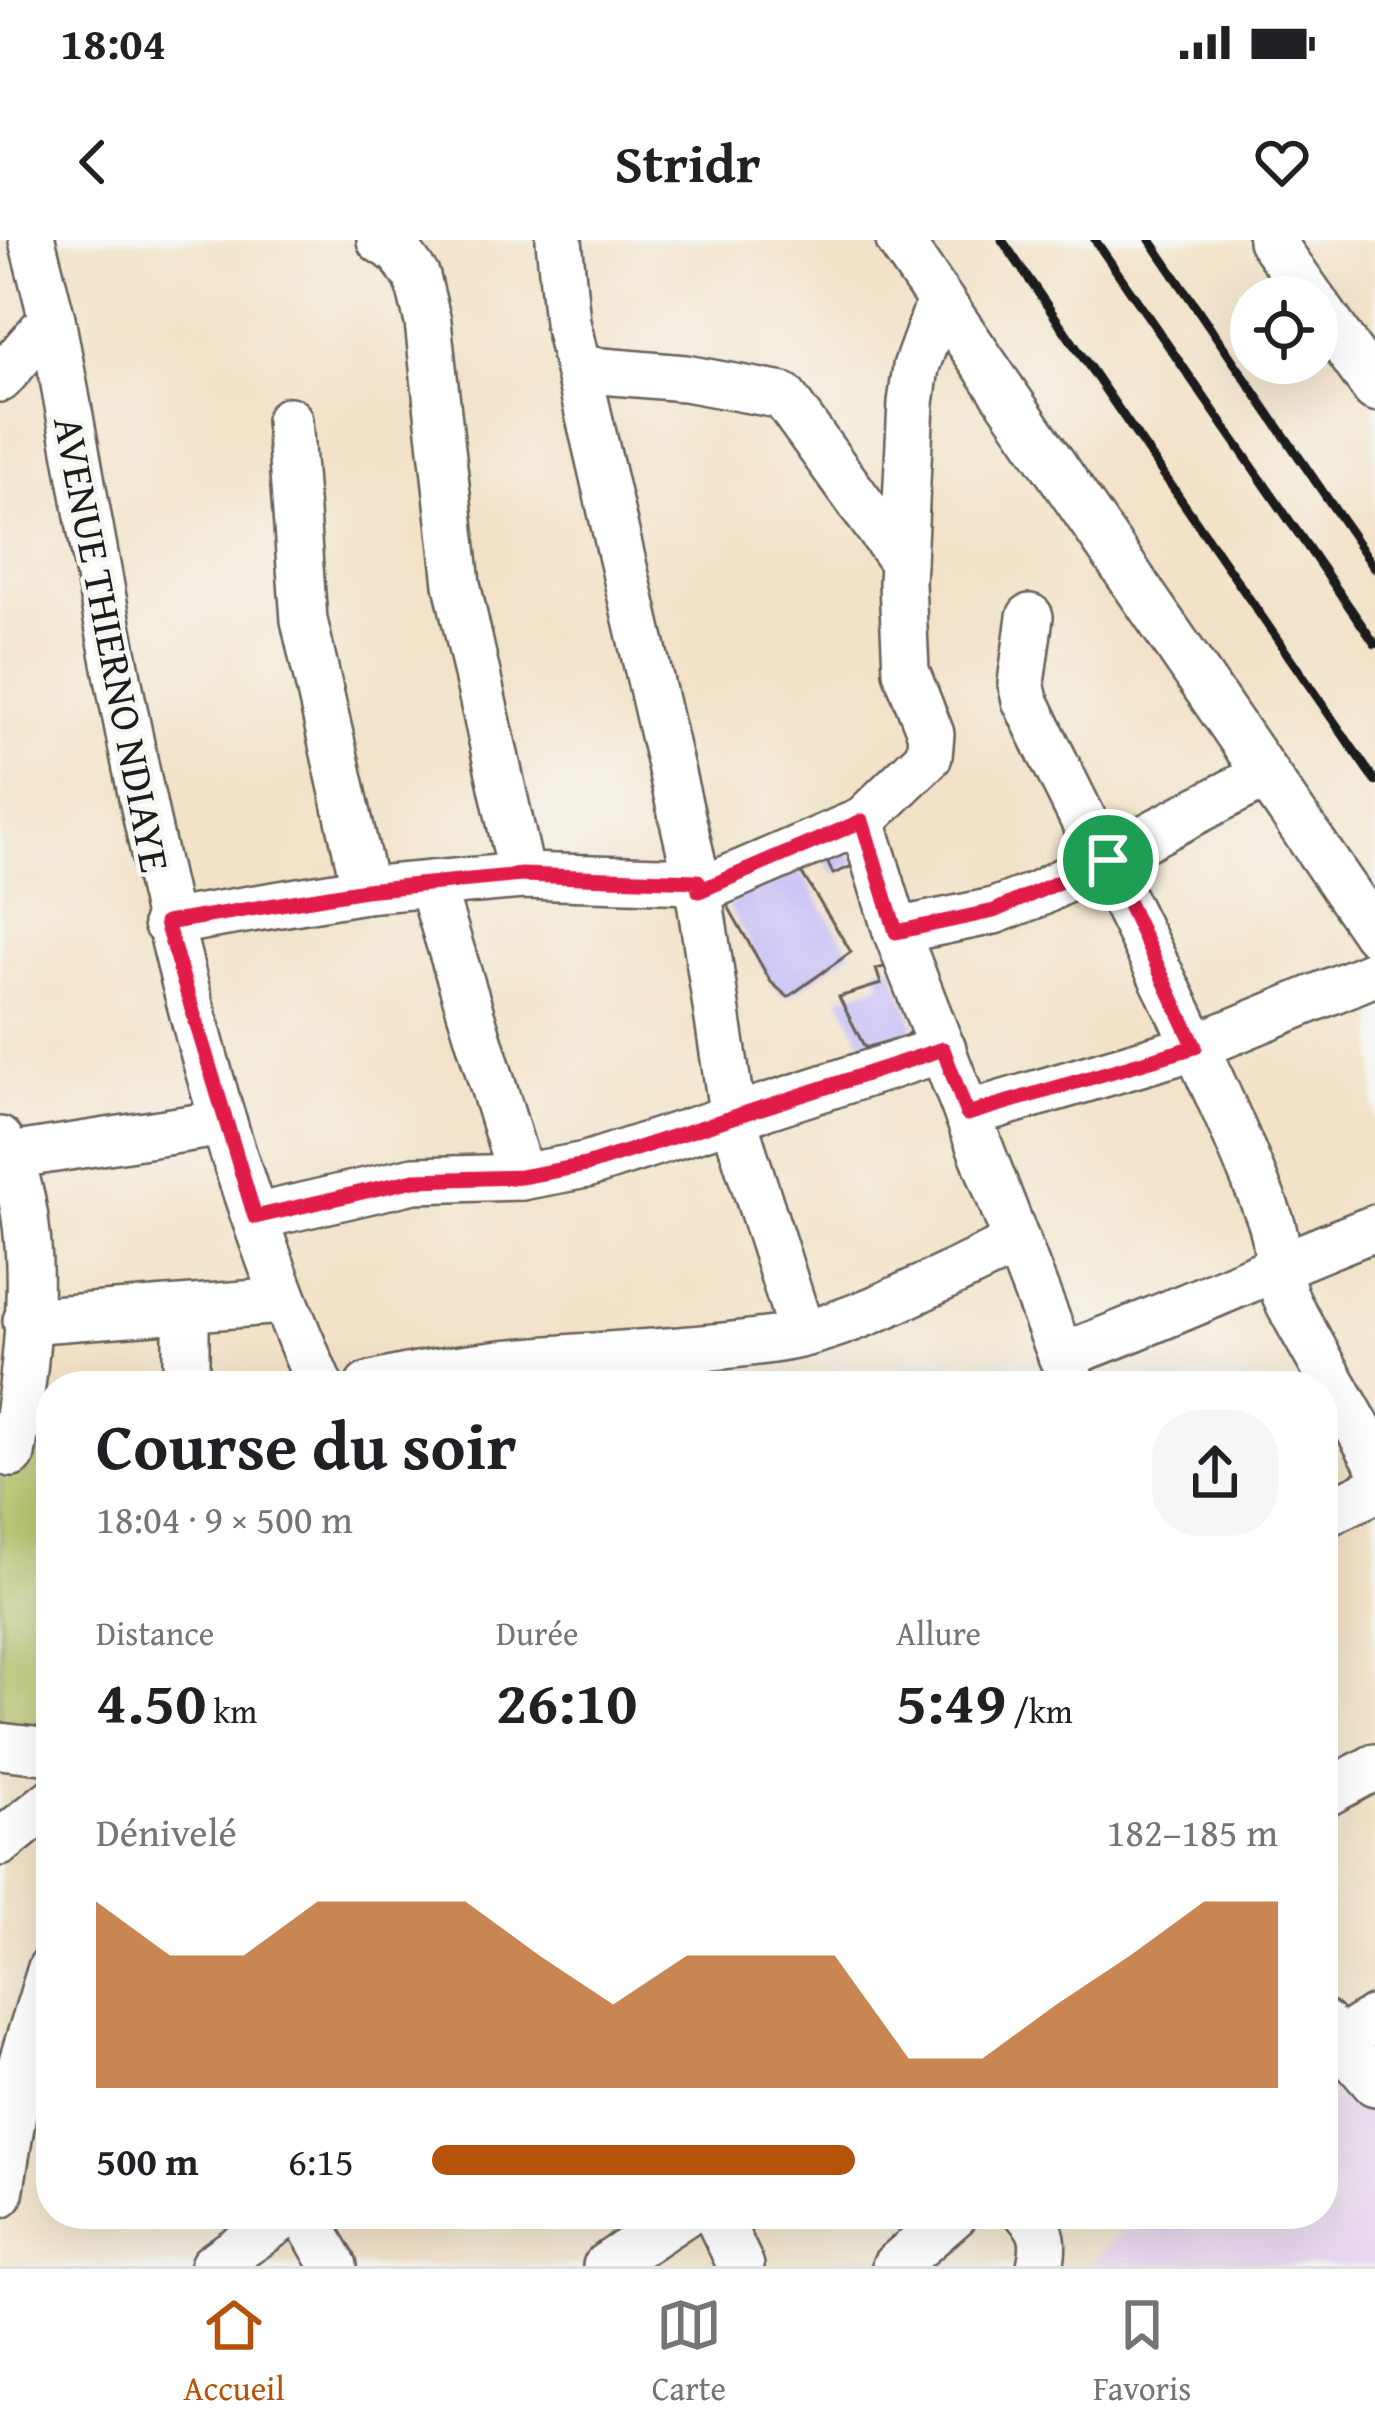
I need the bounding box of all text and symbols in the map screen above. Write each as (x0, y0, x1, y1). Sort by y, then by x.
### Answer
text: 18:04 (60, 10, 166, 75)
text: Stridr (614, 123, 761, 202)
icon: back (60, 129, 126, 195)
icon: heart (1249, 129, 1315, 195)
map controls (1230, 276, 1338, 384)
button: locate (1230, 276, 1338, 384)
street label: AVENUE THIERNO NDIAYE (39, 411, 187, 877)
pin (1057, 809, 1159, 911)
icon: arrive (1075, 827, 1141, 893)
text: Course du soir (96, 1396, 517, 1493)
button: share (1152, 1410, 1278, 1536)
text: 18:04 · 9 × 500 m (96, 1490, 353, 1547)
text: Distance (96, 1609, 214, 1657)
text: Durée (496, 1609, 578, 1657)
text: Allure (896, 1609, 981, 1657)
text: 4.50 (96, 1657, 206, 1745)
text: 26:10 (496, 1657, 637, 1745)
text: 5:49 (896, 1657, 1006, 1745)
text: km (206, 1687, 257, 1735)
text: /km (1006, 1687, 1073, 1735)
text: Dénivelé (96, 1803, 237, 1860)
text: 182–185 m (1106, 1803, 1278, 1860)
text: 500 m (96, 2132, 199, 2189)
text: 6:15 (288, 2132, 354, 2189)
tab: Accueil (184, 2292, 285, 2412)
tab: Carte (652, 2292, 726, 2412)
tab: Favoris (1093, 2292, 1191, 2412)

